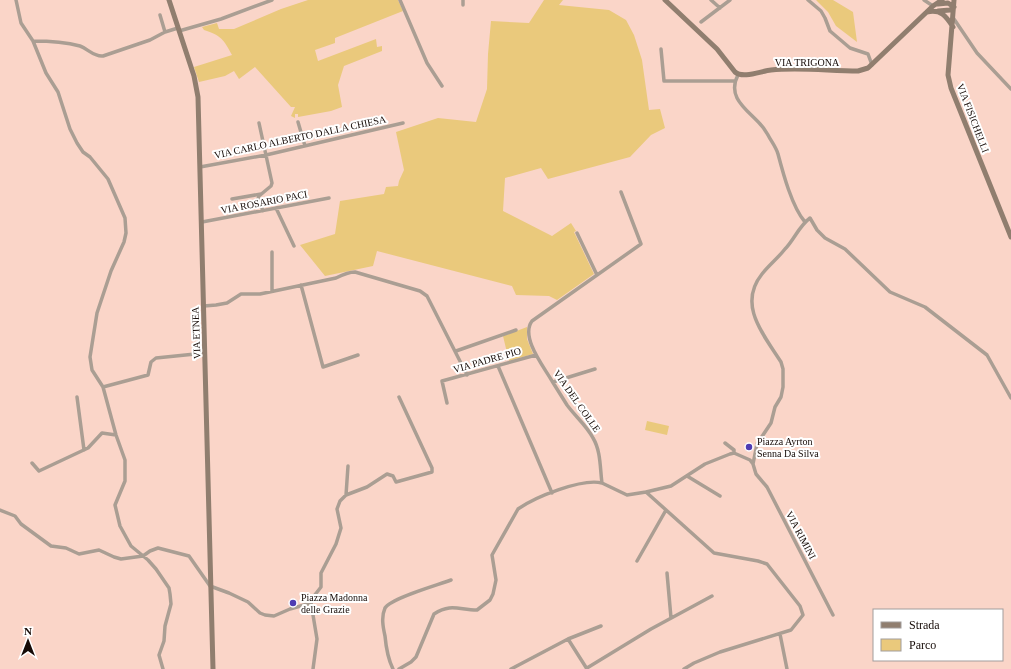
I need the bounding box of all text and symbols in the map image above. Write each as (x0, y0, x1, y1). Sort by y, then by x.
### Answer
street label: VIA TRIGONA (775, 57, 840, 68)
street label: VIA FISICHELLI (955, 82, 991, 154)
street label: VIA CARLO ALBERTO DALLA CHIESA (213, 113, 388, 161)
street label: VIA ROSARIO PACI (220, 188, 308, 216)
street label: VIA ETNEA (190, 306, 202, 359)
street label: VIA PADRE PIO (452, 345, 522, 375)
street label: VIA DEL COLLE (551, 368, 603, 434)
place label: Piazza Ayrton Senna Da Silva (757, 436, 819, 459)
marker: Piazza Ayrton Senna Da Silva (744, 442, 754, 452)
street label: VIA RIMINI (784, 509, 818, 561)
place label: Piazza Madonna delle Grazie (301, 592, 368, 615)
marker: Piazza Madonna delle Grazie (288, 598, 298, 608)
legend (873, 609, 1003, 661)
text: Strada (909, 618, 940, 632)
north arrow (8, 621, 48, 661)
text: N (24, 625, 32, 637)
text: Parco (909, 638, 936, 652)

